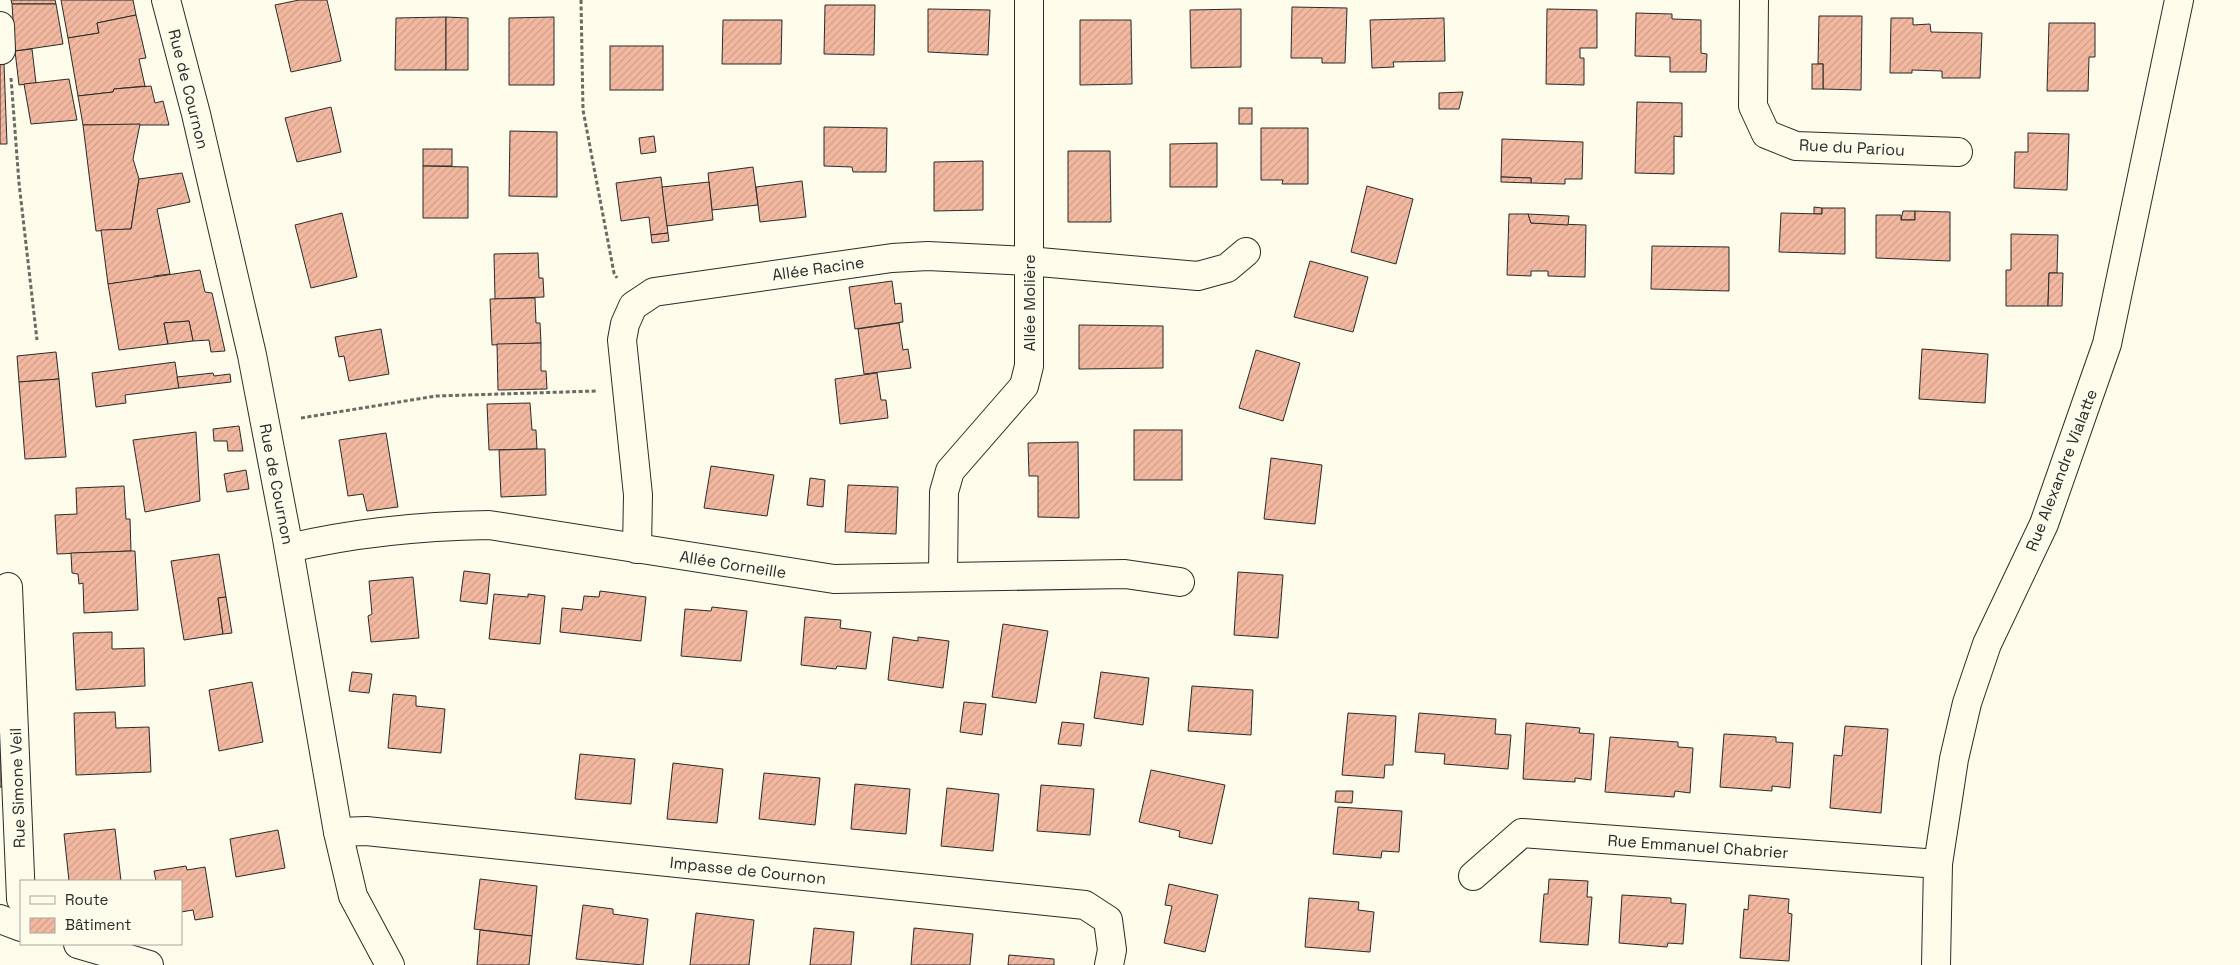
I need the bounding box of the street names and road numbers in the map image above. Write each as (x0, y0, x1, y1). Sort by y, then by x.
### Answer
street label: Rue de Cournon (163, 27, 214, 151)
street label: Rue du Pariou (1799, 134, 1905, 161)
street label: Allée Racine (771, 252, 865, 285)
street label: Allée Molière (1019, 254, 1040, 352)
street label: Rue Alexandre Vialatte (2021, 386, 2102, 554)
street label: Rue de Cournon (254, 422, 299, 546)
street label: Allée Corneille (678, 546, 788, 583)
street label: Rue Simone Veil (5, 727, 30, 849)
street label: Rue Emmanuel Chabrier (1607, 830, 1789, 863)
street label: Impasse de Cournon (669, 852, 827, 889)

